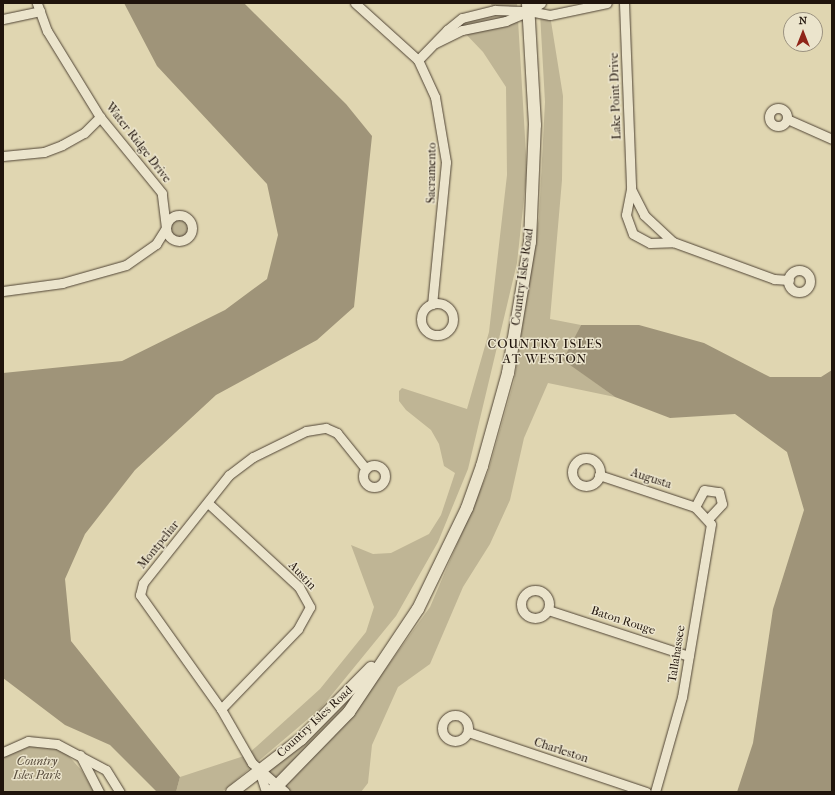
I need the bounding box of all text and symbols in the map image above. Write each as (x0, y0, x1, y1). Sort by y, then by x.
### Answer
north arrow (783, 12, 823, 52)
text: N (799, 14, 807, 27)
street label: Lake Point Drive (607, 52, 625, 140)
street label: Water Ridge Drive (102, 100, 174, 186)
street label: Sacramento (424, 142, 440, 204)
street label: Country Isles Road (509, 227, 537, 327)
district label: COUNTRY ISLES AT WESTON (487, 337, 603, 368)
street label: Augusta (629, 466, 673, 492)
street label: Montpeliar (135, 518, 183, 572)
street label: Austin (285, 559, 319, 593)
street label: Baton Rouge (589, 604, 657, 638)
street label: Tallahassee (665, 624, 689, 684)
street label: Country Isles Road (274, 683, 356, 761)
street label: Charleston (532, 735, 590, 767)
park label: Country Isles Park (13, 755, 61, 783)

